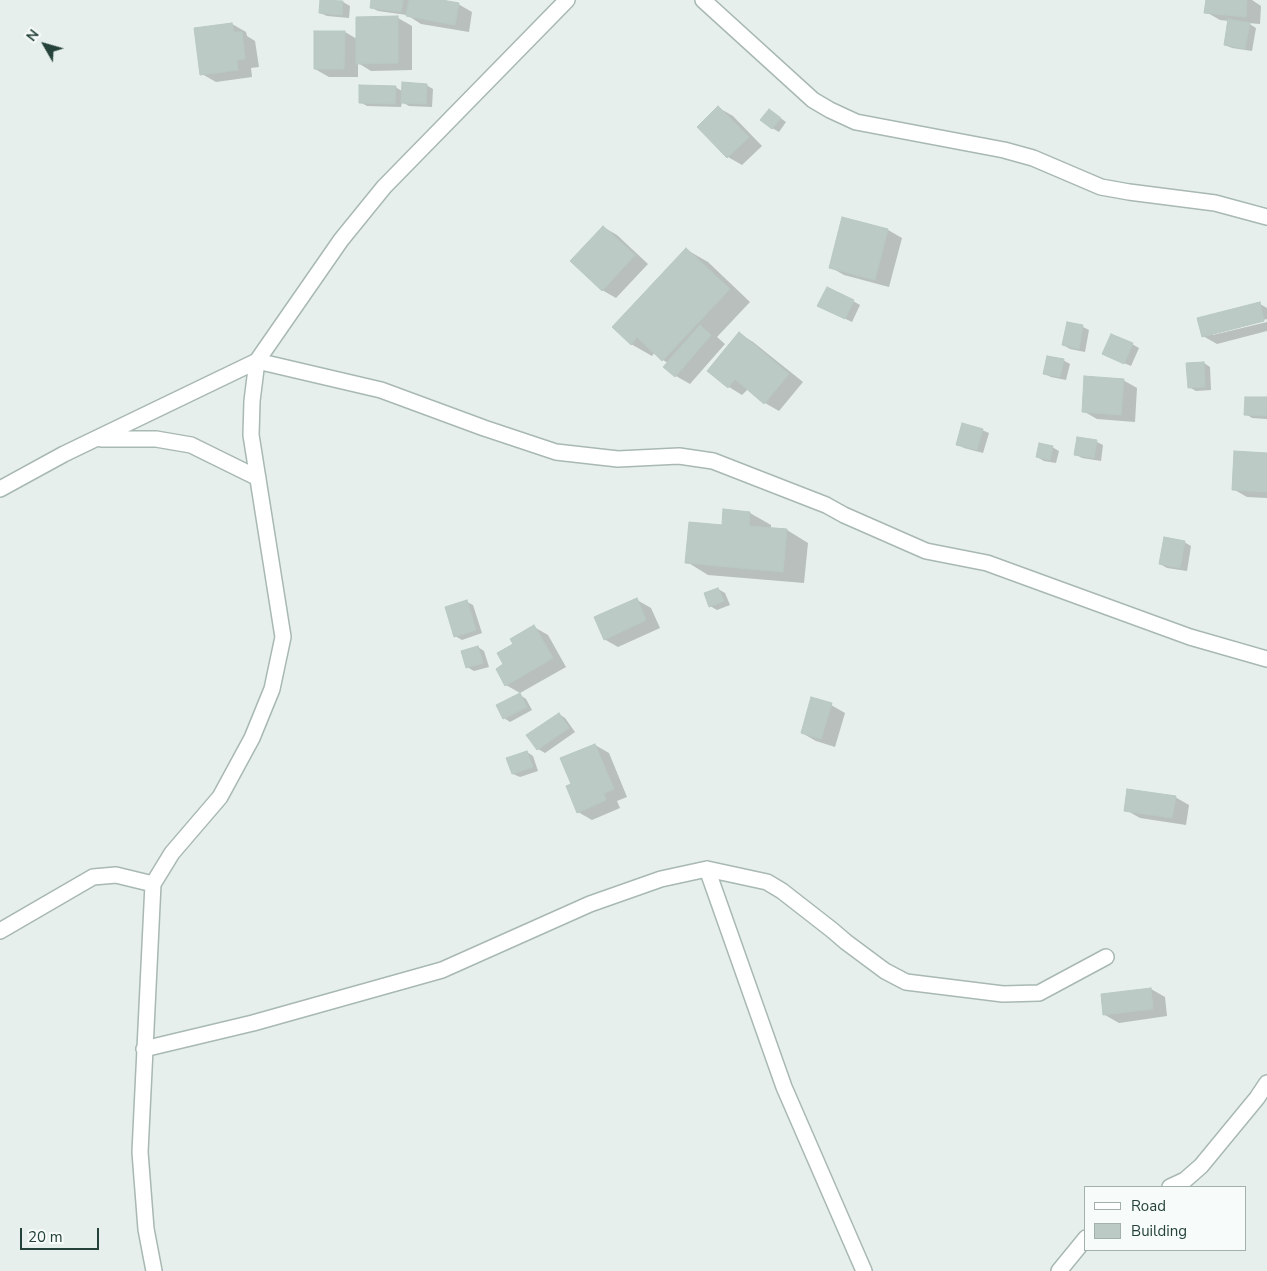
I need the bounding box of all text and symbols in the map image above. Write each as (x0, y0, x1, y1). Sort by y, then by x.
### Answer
north arrow (20, 20, 70, 70)
text: N (22, 25, 43, 45)
legend (1084, 1186, 1247, 1251)
text: Road (1131, 1196, 1166, 1216)
scale bar (22, 1218, 101, 1250)
text: Building (1131, 1221, 1187, 1241)
text: 20 m (28, 1227, 63, 1247)

